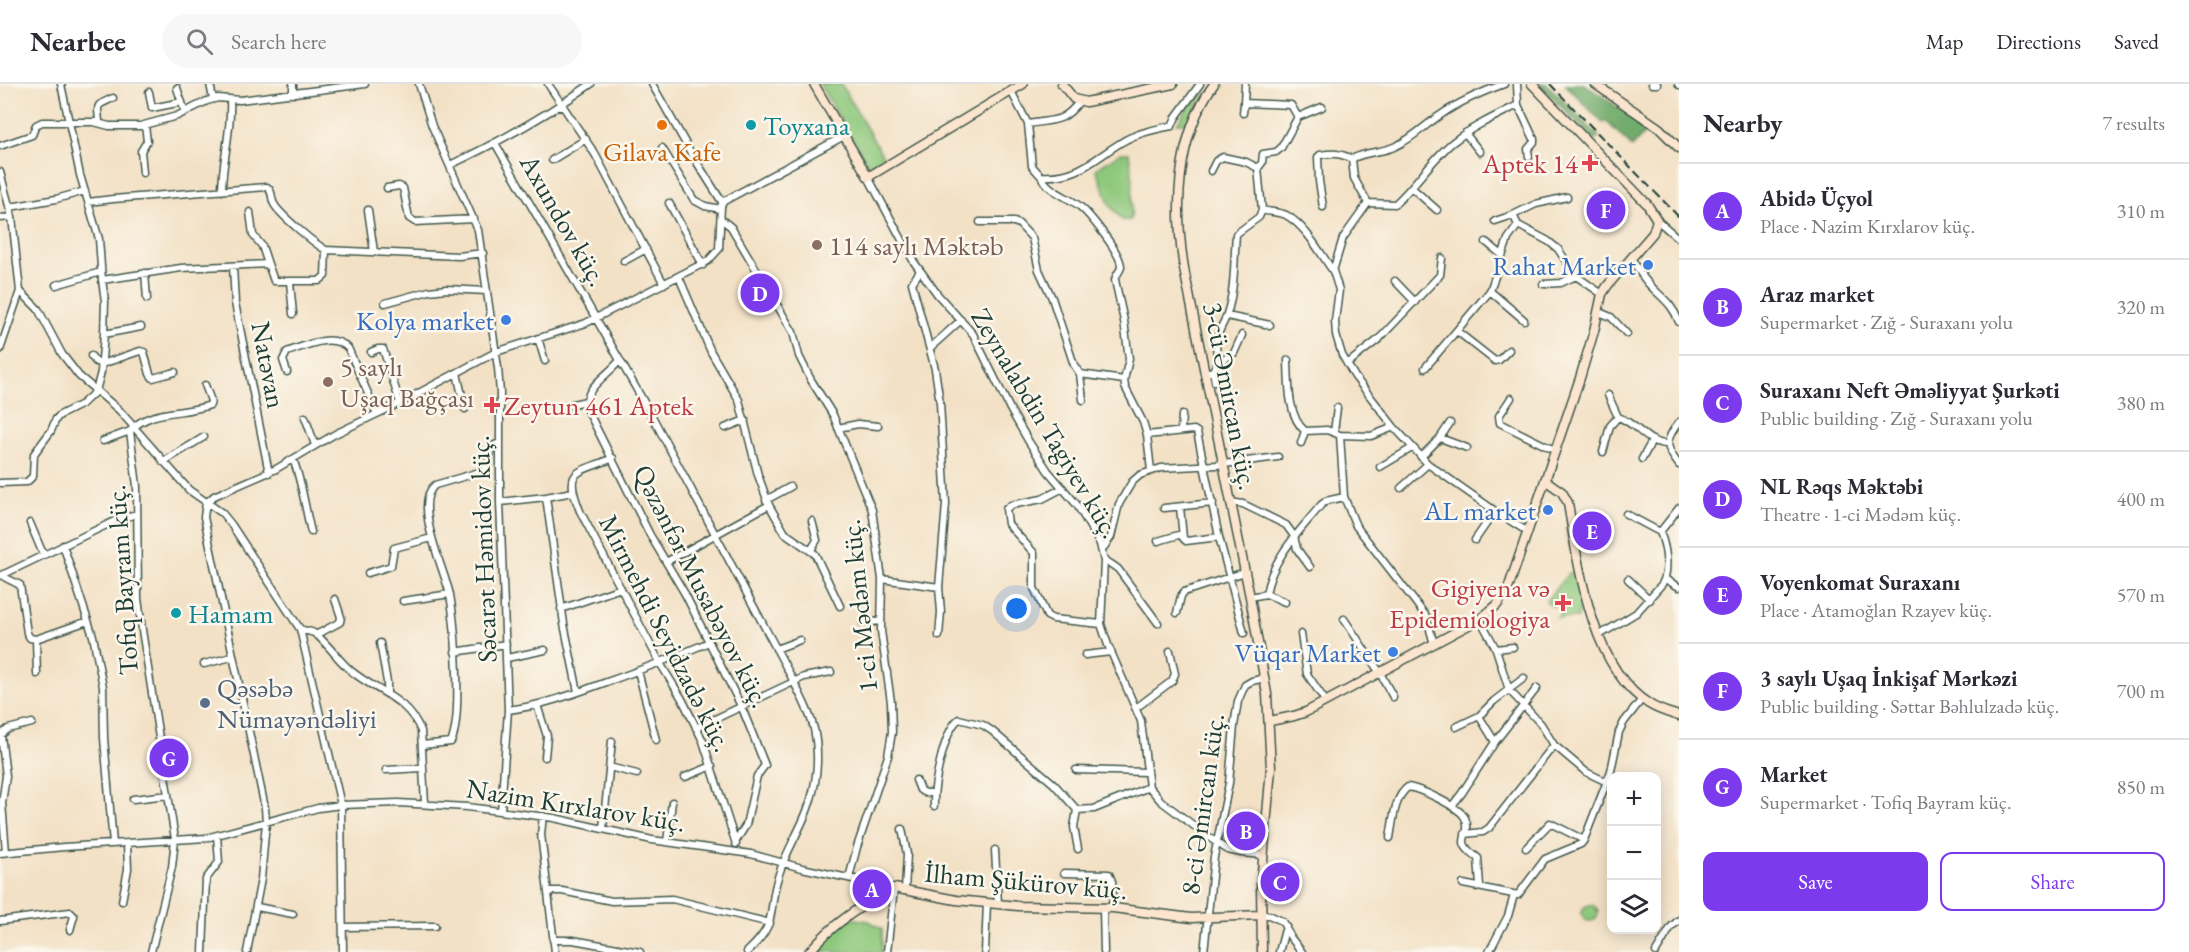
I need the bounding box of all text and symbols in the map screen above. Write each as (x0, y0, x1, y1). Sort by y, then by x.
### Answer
search box (162, 14, 582, 68)
text: Nearbee (30, 23, 126, 59)
icon: search (183, 25, 216, 58)
text: Search here (231, 27, 326, 56)
text: Map (1926, 28, 1963, 55)
text: Directions (1996, 28, 2081, 55)
text: Saved (2114, 28, 2159, 55)
text: Nearby (1703, 106, 1783, 140)
place label: Toyxana (763, 108, 850, 143)
text: 7 results (2102, 110, 2165, 136)
marker: Gilava Kafe (655, 118, 669, 132)
marker: Toyxana (744, 118, 758, 132)
place label: Gilava Kafe (603, 134, 721, 169)
place label: Aptek 14 (1481, 146, 1579, 181)
street label: Axundov küç. (512, 147, 616, 292)
marker: Aptek 14 (1583, 156, 1597, 170)
text: Abidə Üçyol (1760, 184, 1873, 213)
pin: F (1586, 188, 1626, 232)
text: A (1715, 198, 1730, 224)
text: 310 m (2117, 198, 2165, 224)
text: Place · Nazim Kırxlarov küç. (1760, 213, 1975, 239)
place label: 114 saylı Məktəb (829, 228, 1004, 263)
marker: 114 saylı Məktəb (810, 238, 824, 252)
place label: Rahat Market (1492, 248, 1637, 283)
marker: Rahat Market (1641, 258, 1655, 272)
pin: D (740, 270, 780, 316)
text: Araz market (1760, 280, 1874, 309)
text: B (1716, 294, 1729, 320)
text: 320 m (2117, 294, 2165, 320)
street label: 3-cü Əmircan küç. (1196, 299, 1266, 493)
street label: Zeynalabdin Tagiyev küç. (963, 302, 1129, 544)
place label: Kolya market (356, 303, 495, 338)
text: Supermarket · Zığ - Suraxanı yolu (1760, 309, 2013, 335)
marker: Kolya market (499, 313, 513, 327)
street label: Natəvan (243, 319, 295, 411)
place label: 5 saylı Uşaq Bağçası (340, 349, 474, 415)
marker: 5 saylı Uşaq Bağçası (321, 375, 335, 389)
text: Suraxanı Neft Əməliyyat Şurkəti (1760, 376, 2060, 405)
place label: Zeytun 461 Aptek (504, 388, 694, 423)
text: C (1715, 390, 1730, 416)
text: 380 m (2117, 390, 2165, 416)
marker: Zeytun 461 Aptek (485, 398, 499, 412)
text: Public building · Zığ - Suraxanı yolu (1760, 405, 2033, 431)
street label: Səcarət Həmidov küç. (462, 435, 504, 663)
street label: Qəzənfər Musabəyov küç. (626, 459, 778, 713)
text: NL Rəqs Məktəbi (1760, 472, 1923, 501)
street label: Tofiq Bayram küç. (98, 484, 146, 676)
text: D (1715, 486, 1730, 512)
text: 400 m (2117, 486, 2165, 512)
place label: AL market (1423, 493, 1537, 528)
text: Theatre · 1-ci Mədəm küç. (1760, 501, 1961, 527)
marker: AL market (1541, 503, 1555, 517)
pin: E (1572, 508, 1612, 554)
street label: Mirmehdi Seyidzadə küç. (591, 509, 741, 757)
street label: 1-ci Mədəm küç. (833, 518, 885, 694)
text: Voyenkomat Suraxanı (1760, 568, 1960, 597)
place label: Gigiyena və Epidemiologiya (1389, 570, 1550, 636)
text: E (1717, 582, 1728, 608)
text: 570 m (2117, 582, 2165, 608)
your location (1002, 594, 1031, 623)
marker: Gigiyena və Epidemiologiya (1554, 594, 1572, 612)
place label: Hamam (188, 596, 273, 631)
text: Place · Atamoğlan Rzayev küç. (1760, 597, 1992, 623)
marker: Hamam (169, 606, 183, 620)
place label: Vüqar Market (1234, 635, 1382, 670)
marker: Vüqar Market (1386, 645, 1400, 659)
text: 3 saylı Uşaq İnkişaf Mərkəzi (1760, 664, 2017, 693)
place label: Qəsəbə Nümayəndəliyi (217, 670, 377, 736)
text: F (1717, 678, 1728, 704)
text: 700 m (2117, 678, 2165, 704)
text: Public building · Səttar Bəhlulzadə küç. (1760, 693, 2059, 719)
marker: Qəsəbə Nümayəndəliyi (198, 696, 212, 710)
street label: 8-ci Əmircan küç. (1172, 711, 1232, 897)
pin: G (150, 736, 188, 780)
text: Market (1760, 760, 1827, 789)
street label: Nazim Kırxlarov küç. (464, 770, 688, 840)
map controls (1607, 772, 1661, 934)
button: + (1607, 772, 1661, 826)
text: G (1715, 774, 1730, 800)
text: 850 m (2117, 774, 2165, 800)
text: Supermarket · Tofiq Bayram küç. (1760, 789, 2012, 815)
pin: B (1226, 808, 1266, 854)
button: − (1607, 826, 1661, 880)
button: Save (1703, 852, 1928, 911)
button: Share (1940, 852, 2165, 911)
street label: İlham Şükürov küç. (923, 855, 1129, 907)
pin: C (1260, 860, 1300, 904)
pin: A (852, 866, 892, 912)
button: layers (1607, 880, 1661, 934)

